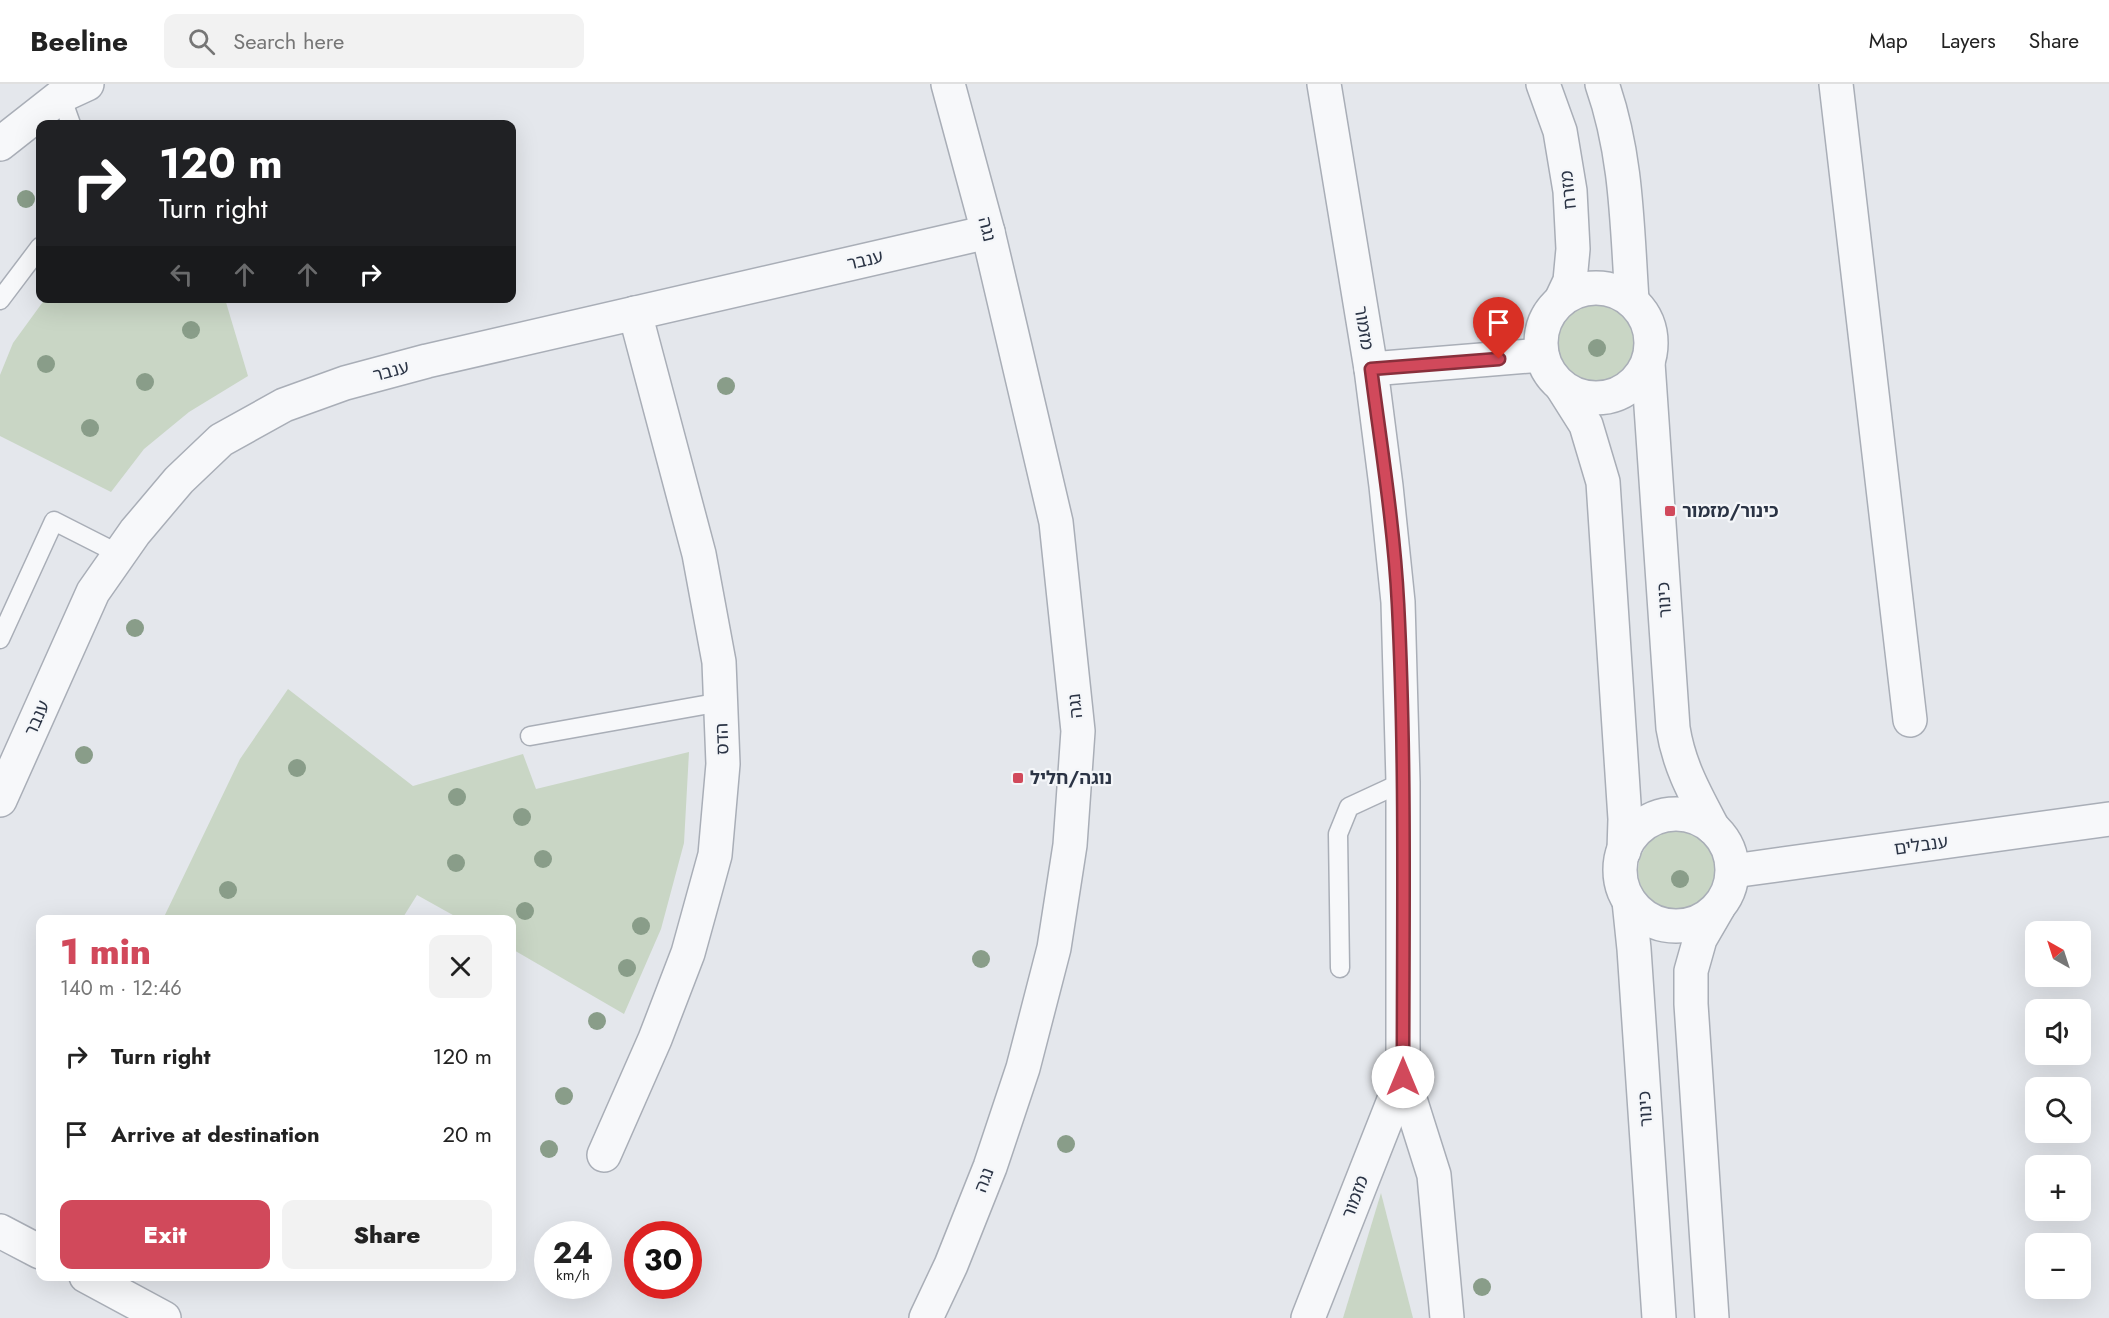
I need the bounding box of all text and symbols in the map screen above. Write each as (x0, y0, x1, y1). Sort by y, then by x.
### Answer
search box (164, 14, 584, 68)
text: Beeline (30, 21, 128, 62)
icon: search (185, 25, 218, 58)
text: Search here (233, 25, 344, 57)
text: Map (1869, 26, 1908, 56)
text: Layers (1941, 26, 1996, 56)
text: Share (2029, 26, 2079, 56)
text: 120 m (159, 133, 283, 194)
icon: right (60, 144, 138, 222)
street label: מזרח (1553, 169, 1583, 211)
text: Turn right (159, 189, 267, 228)
street label: נגה (971, 214, 1003, 244)
street label: ענבר (844, 243, 886, 277)
icon: left (165, 258, 198, 291)
icon: ahead (228, 258, 261, 291)
icon: ahead (291, 258, 324, 291)
icon: right (354, 258, 387, 291)
pin (1473, 297, 1524, 359)
street label: מזמור (1348, 304, 1380, 352)
icon: arrive (1482, 306, 1515, 339)
street label: ענבר (370, 354, 412, 388)
place label: כינור/מזמור (1682, 498, 1779, 524)
marker: כינור/מזמור (1663, 504, 1677, 518)
street label: כינור (1650, 581, 1678, 619)
street label: נגה (1061, 692, 1089, 720)
street label: ענבר (18, 696, 56, 740)
street label: הדס (708, 723, 736, 755)
place label: נוגה/חליל (1030, 765, 1112, 791)
marker: נוגה/חליל (1011, 771, 1025, 785)
street label: ענבלים (1892, 828, 1950, 862)
north arrow (2025, 921, 2091, 987)
map controls (2025, 921, 2091, 1299)
text: 1 min (60, 925, 151, 977)
button: close (429, 935, 492, 998)
text: 140 m · 12:46 (60, 974, 182, 1003)
button: sound (2025, 999, 2091, 1065)
icon: right (60, 1040, 93, 1073)
text: Turn right (111, 1040, 211, 1072)
text: 120 m (433, 1040, 492, 1072)
position arrow (1371, 1045, 1435, 1109)
button: search (2025, 1077, 2091, 1143)
street label: כינור (1631, 1090, 1659, 1128)
icon: arrive (60, 1118, 93, 1151)
text: Arrive at destination (111, 1118, 320, 1150)
text: 20 m (443, 1118, 492, 1150)
button: + (2025, 1155, 2091, 1221)
street label: נגה (967, 1164, 1001, 1196)
street label: מזמור (1335, 1172, 1375, 1222)
button: Exit (60, 1200, 270, 1269)
button: Share (282, 1200, 492, 1269)
speed limit sign: 30 (624, 1221, 702, 1299)
text: 24 (553, 1231, 593, 1274)
button: − (2025, 1233, 2091, 1299)
text: km/h (556, 1264, 590, 1286)

